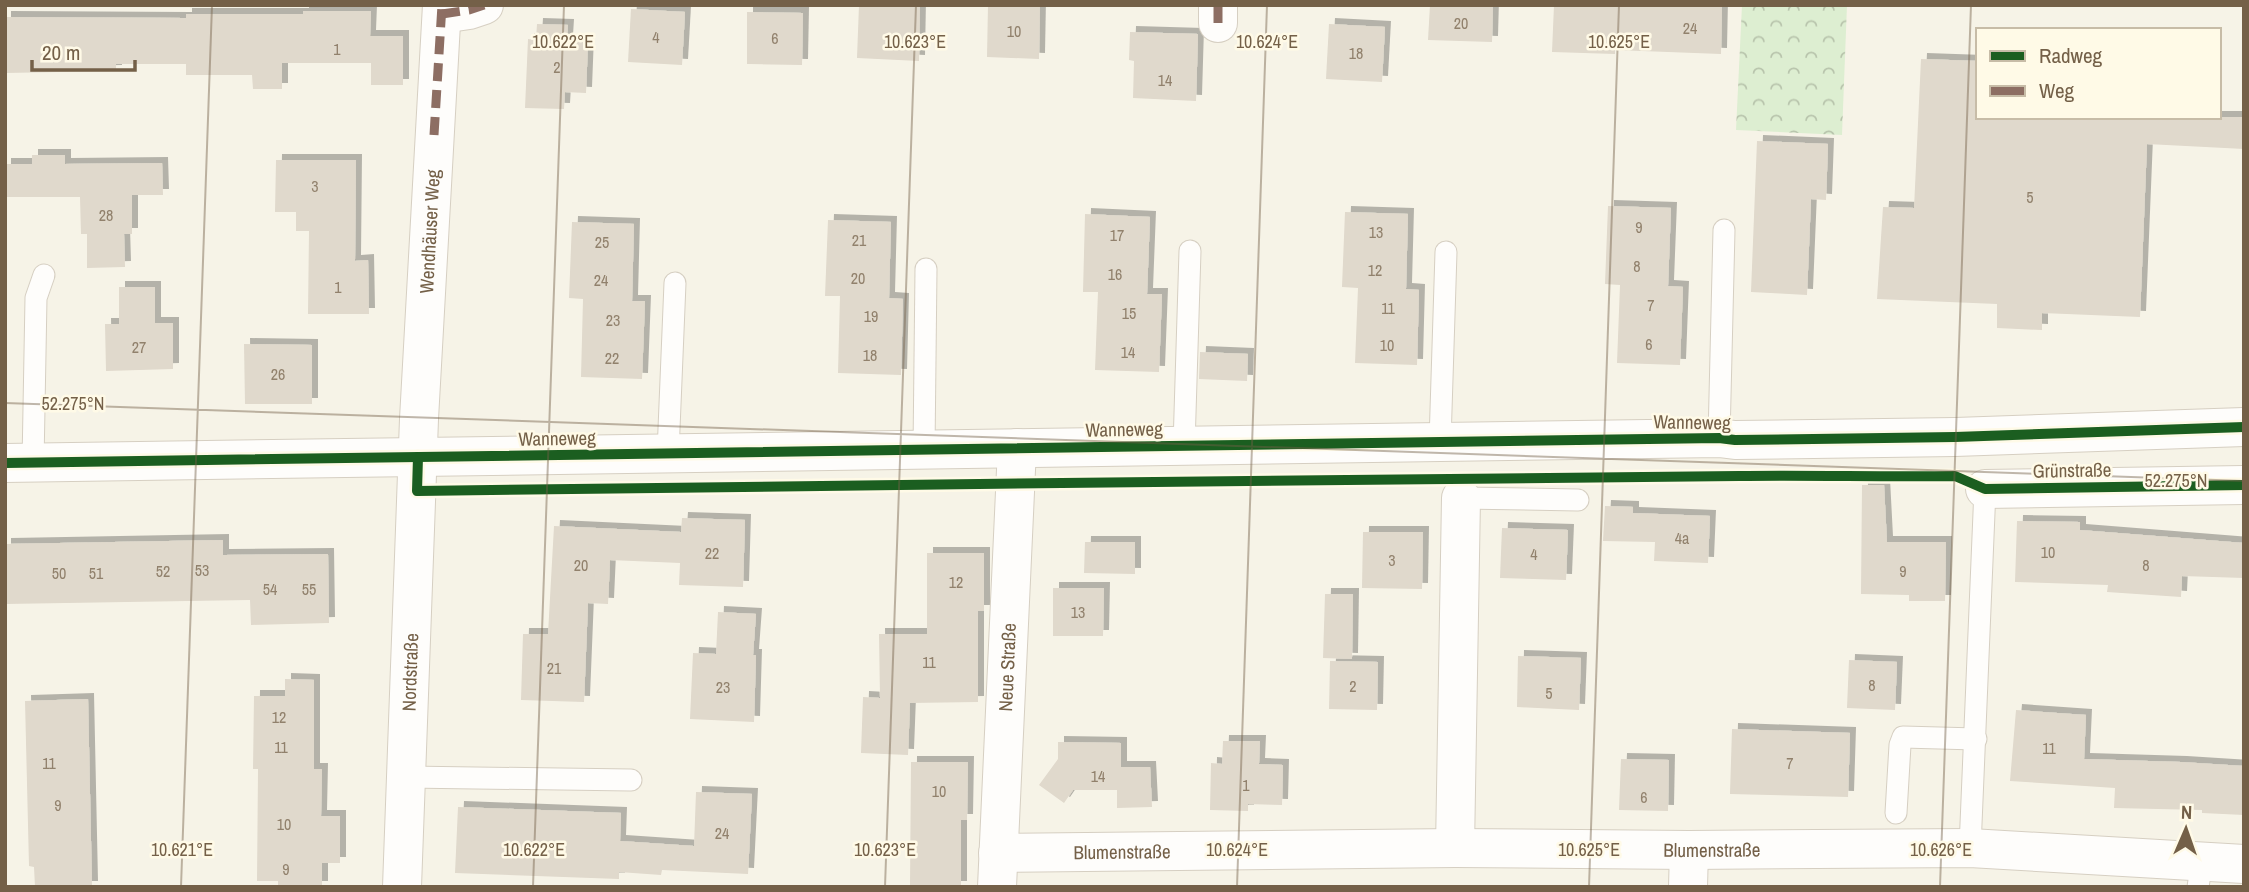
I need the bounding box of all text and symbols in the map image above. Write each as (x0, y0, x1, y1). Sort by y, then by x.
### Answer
house number: 20 (1454, 12, 1468, 34)
house number: 24 (1683, 17, 1697, 39)
house number: 10 (1007, 20, 1021, 42)
house number: 4 (652, 26, 660, 48)
house number: 6 (771, 27, 779, 49)
scale bar (32, 28, 135, 72)
legend (1976, 28, 2221, 119)
text: 10.622°E (532, 29, 594, 54)
text: 10.623°E (884, 29, 946, 54)
text: 10.624°E (1236, 29, 1298, 54)
text: 10.625°E (1588, 29, 1650, 54)
text: 20 m (42, 38, 80, 67)
house number: 1 (333, 38, 341, 60)
text: Radweg (2039, 41, 2103, 70)
house number: 18 (1349, 42, 1363, 64)
house number: 2 (553, 56, 561, 78)
house number: 14 (1158, 69, 1172, 91)
text: Weg (2039, 76, 2075, 105)
street label: Wendhäuser Weg (413, 169, 446, 294)
house number: 3 (311, 175, 319, 197)
house number: 5 (2026, 186, 2034, 208)
house number: 28 (99, 204, 113, 226)
house number: 9 (1635, 216, 1643, 238)
house number: 13 (1369, 221, 1383, 243)
house number: 17 (1110, 224, 1124, 246)
house number: 21 (852, 229, 867, 251)
house number: 25 (595, 231, 609, 253)
house number: 8 (1633, 255, 1641, 277)
house number: 12 (1368, 259, 1382, 281)
house number: 16 (1108, 263, 1122, 285)
house number: 20 (851, 267, 865, 289)
house number: 24 (594, 269, 608, 291)
house number: 1 (334, 276, 342, 298)
house number: 7 (1647, 294, 1655, 316)
house number: 11 (1381, 297, 1396, 319)
house number: 15 (1122, 302, 1136, 324)
house number: 19 (864, 305, 878, 327)
house number: 23 (606, 309, 620, 331)
house number: 6 (1645, 333, 1653, 355)
house number: 10 (1380, 334, 1394, 356)
house number: 27 (132, 336, 146, 358)
house number: 14 (1121, 341, 1135, 363)
house number: 18 (863, 344, 877, 366)
house number: 22 (605, 347, 619, 369)
house number: 26 (271, 363, 285, 385)
text: 52.275°N (42, 391, 105, 416)
street label: Wanneweg (1653, 408, 1731, 436)
street label: Wanneweg (1085, 415, 1163, 443)
street label: Wanneweg (518, 424, 596, 452)
street label: Grünstraße (2032, 456, 2112, 484)
text: 52.275°N (2145, 468, 2208, 493)
house number: 4a (1675, 527, 1690, 549)
house number: 10 (2041, 541, 2055, 563)
house number: 22 (705, 542, 719, 564)
house number: 4 (1530, 543, 1538, 565)
house number: 3 (1388, 549, 1396, 571)
house number: 20 (574, 554, 588, 576)
house number: 8 (2142, 554, 2150, 576)
house number: 53 (195, 559, 209, 581)
house number: 52 (156, 560, 170, 582)
house number: 9 (1899, 560, 1907, 582)
house number: 50 (52, 562, 66, 584)
house number: 51 (89, 562, 104, 584)
house number: 12 (949, 571, 963, 593)
house number: 54 (263, 578, 277, 600)
house number: 55 (302, 578, 316, 600)
house number: 13 (1071, 601, 1085, 623)
street label: Neue Straße (992, 622, 1022, 712)
street label: Nordstraße (395, 633, 424, 712)
house number: 11 (922, 651, 937, 673)
house number: 21 (547, 657, 562, 679)
house number: 8 (1868, 674, 1876, 696)
house number: 2 (1349, 675, 1357, 697)
house number: 23 (716, 676, 730, 698)
house number: 5 (1545, 682, 1553, 704)
house number: 12 (272, 706, 286, 728)
house number: 11 (274, 736, 289, 758)
house number: 11 (2042, 737, 2057, 759)
house number: 11 (42, 752, 57, 774)
house number: 7 (1786, 752, 1794, 774)
house number: 14 (1091, 765, 1105, 787)
house number: 1 (1242, 774, 1250, 796)
house number: 10 (932, 780, 946, 802)
house number: 6 (1640, 786, 1648, 808)
house number: 9 (54, 794, 62, 816)
north arrow (2151, 794, 2221, 864)
text: N (2181, 799, 2193, 825)
house number: 10 (277, 813, 291, 835)
house number: 24 (715, 822, 729, 844)
street label: Blumenstraße (1663, 836, 1761, 863)
text: 10.621°E (151, 837, 213, 862)
text: 10.622°E (503, 837, 565, 862)
text: 10.623°E (854, 837, 916, 862)
text: 10.624°E (1206, 837, 1268, 862)
text: 10.625°E (1558, 837, 1620, 862)
text: 10.626°E (1910, 837, 1972, 862)
street label: Blumenstraße (1073, 838, 1171, 865)
house number: 9 (282, 858, 290, 880)

